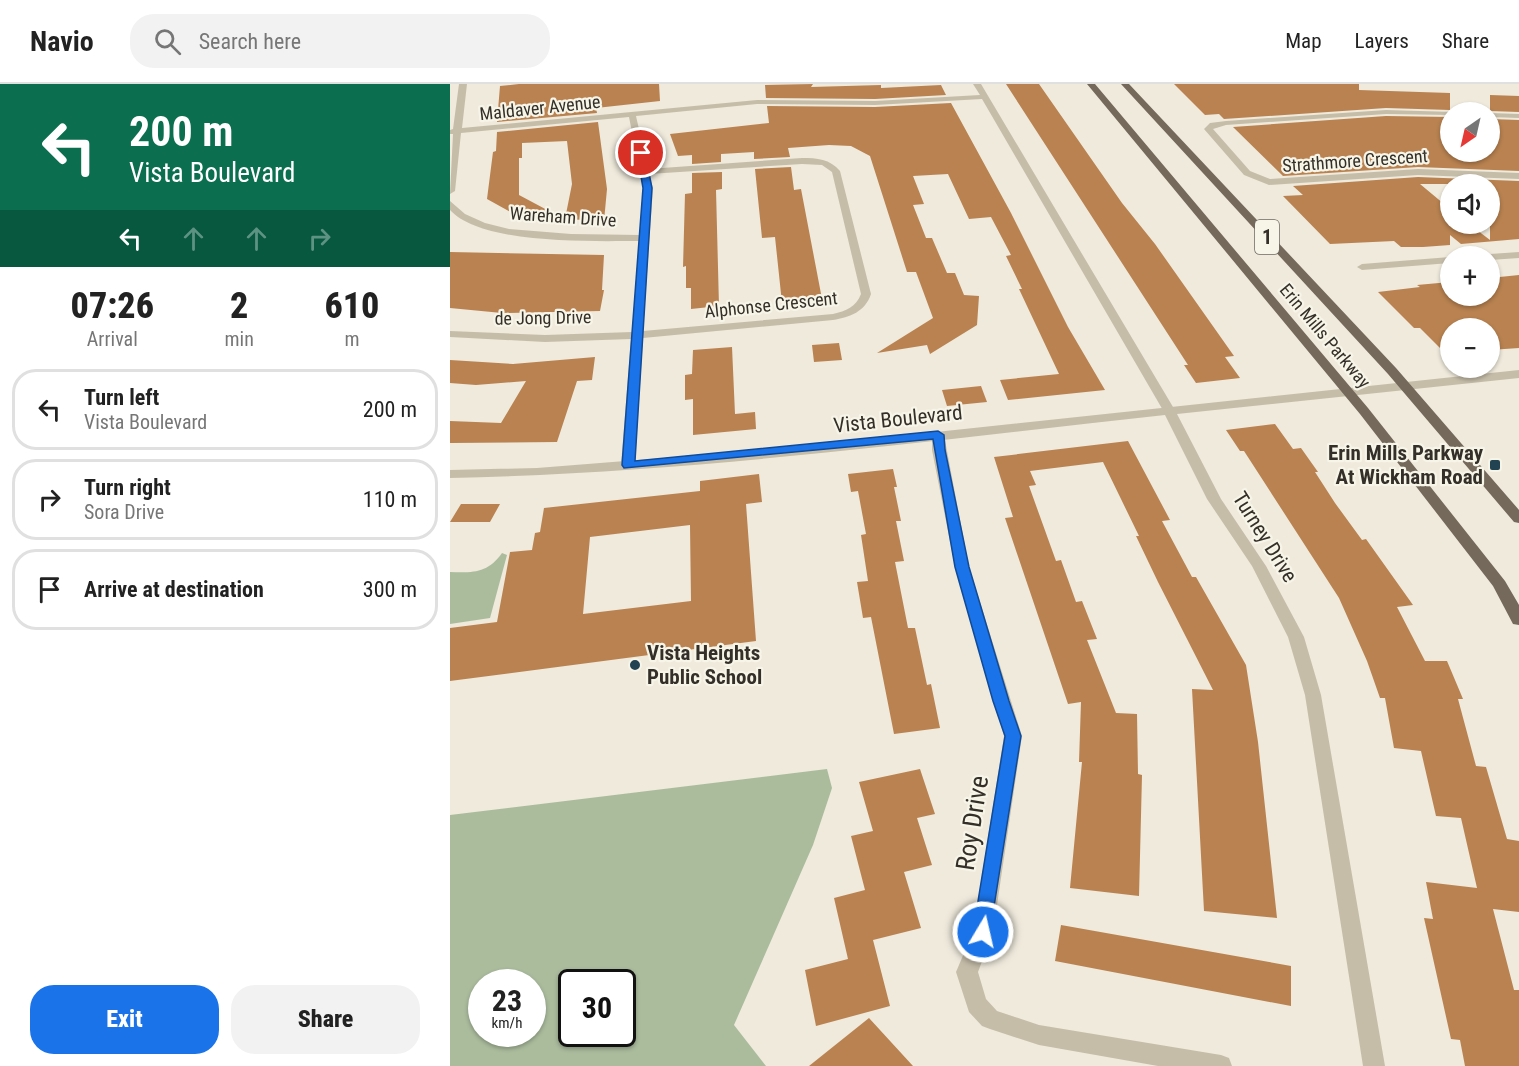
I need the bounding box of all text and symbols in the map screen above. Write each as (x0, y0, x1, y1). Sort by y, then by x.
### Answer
search box (130, 14, 550, 68)
text: Navio (30, 25, 94, 58)
icon: search (151, 25, 184, 58)
text: Search here (199, 29, 301, 54)
text: Map (1285, 29, 1322, 53)
text: Layers (1355, 29, 1409, 53)
text: Share (1442, 29, 1489, 53)
street label: Maldaver Avenue (479, 91, 601, 124)
north arrow (1440, 102, 1500, 162)
map controls (1440, 102, 1500, 378)
text: 200 m (129, 107, 234, 156)
icon: left (30, 108, 108, 186)
pin (615, 127, 666, 178)
icon: arrive (624, 136, 657, 169)
street label: Strathmore Crescent (1281, 145, 1428, 176)
text: Vista Boulevard (129, 157, 295, 189)
button: sound (1440, 174, 1500, 234)
street label: Wareham Drive (509, 202, 617, 231)
road number: 1 (1255, 220, 1279, 254)
icon: left (114, 222, 147, 255)
icon: ahead (177, 222, 210, 255)
icon: ahead (240, 222, 273, 255)
icon: right (303, 222, 336, 255)
button: + (1440, 246, 1500, 306)
street label: Erin Mills Parkway (1276, 279, 1375, 392)
text: 07:26 (71, 285, 154, 327)
text: 2 (230, 285, 248, 327)
text: 610 (324, 285, 379, 327)
street label: Alphonse Crescent (703, 287, 838, 322)
street label: de Jong Drive (494, 306, 592, 329)
button: − (1440, 318, 1500, 378)
text: Arrival (87, 327, 138, 351)
text: min (225, 327, 254, 351)
text: m (344, 327, 359, 351)
text: Turn left (84, 385, 159, 410)
icon: left (33, 393, 66, 426)
text: 200 m (363, 397, 417, 422)
street label: Vista Boulevard (832, 400, 964, 438)
text: Vista Boulevard (84, 410, 207, 434)
place label: Erin Mills Parkway At Wickham Road (1328, 441, 1484, 489)
marker: Erin Mills Parkway At Wickham Road (1488, 458, 1502, 472)
text: Turn right (84, 475, 171, 500)
icon: right (33, 483, 66, 516)
text: 110 m (363, 487, 417, 512)
street label: Turney Drive (1228, 487, 1302, 587)
text: Sora Drive (84, 500, 164, 524)
icon: arrive (33, 573, 66, 606)
text: Arrive at destination (84, 577, 264, 602)
text: 300 m (363, 577, 417, 602)
place label: Vista Heights Public School (647, 641, 762, 689)
marker: Vista Heights Public School (628, 658, 642, 672)
street label: Roy Drive (950, 774, 994, 872)
position arrow (951, 900, 1015, 964)
speed limit sign: 30 (558, 969, 636, 1047)
text: 23 (492, 983, 522, 1018)
button: Exit (30, 985, 219, 1054)
button: Share (231, 985, 420, 1054)
text: km/h (492, 1014, 522, 1032)

